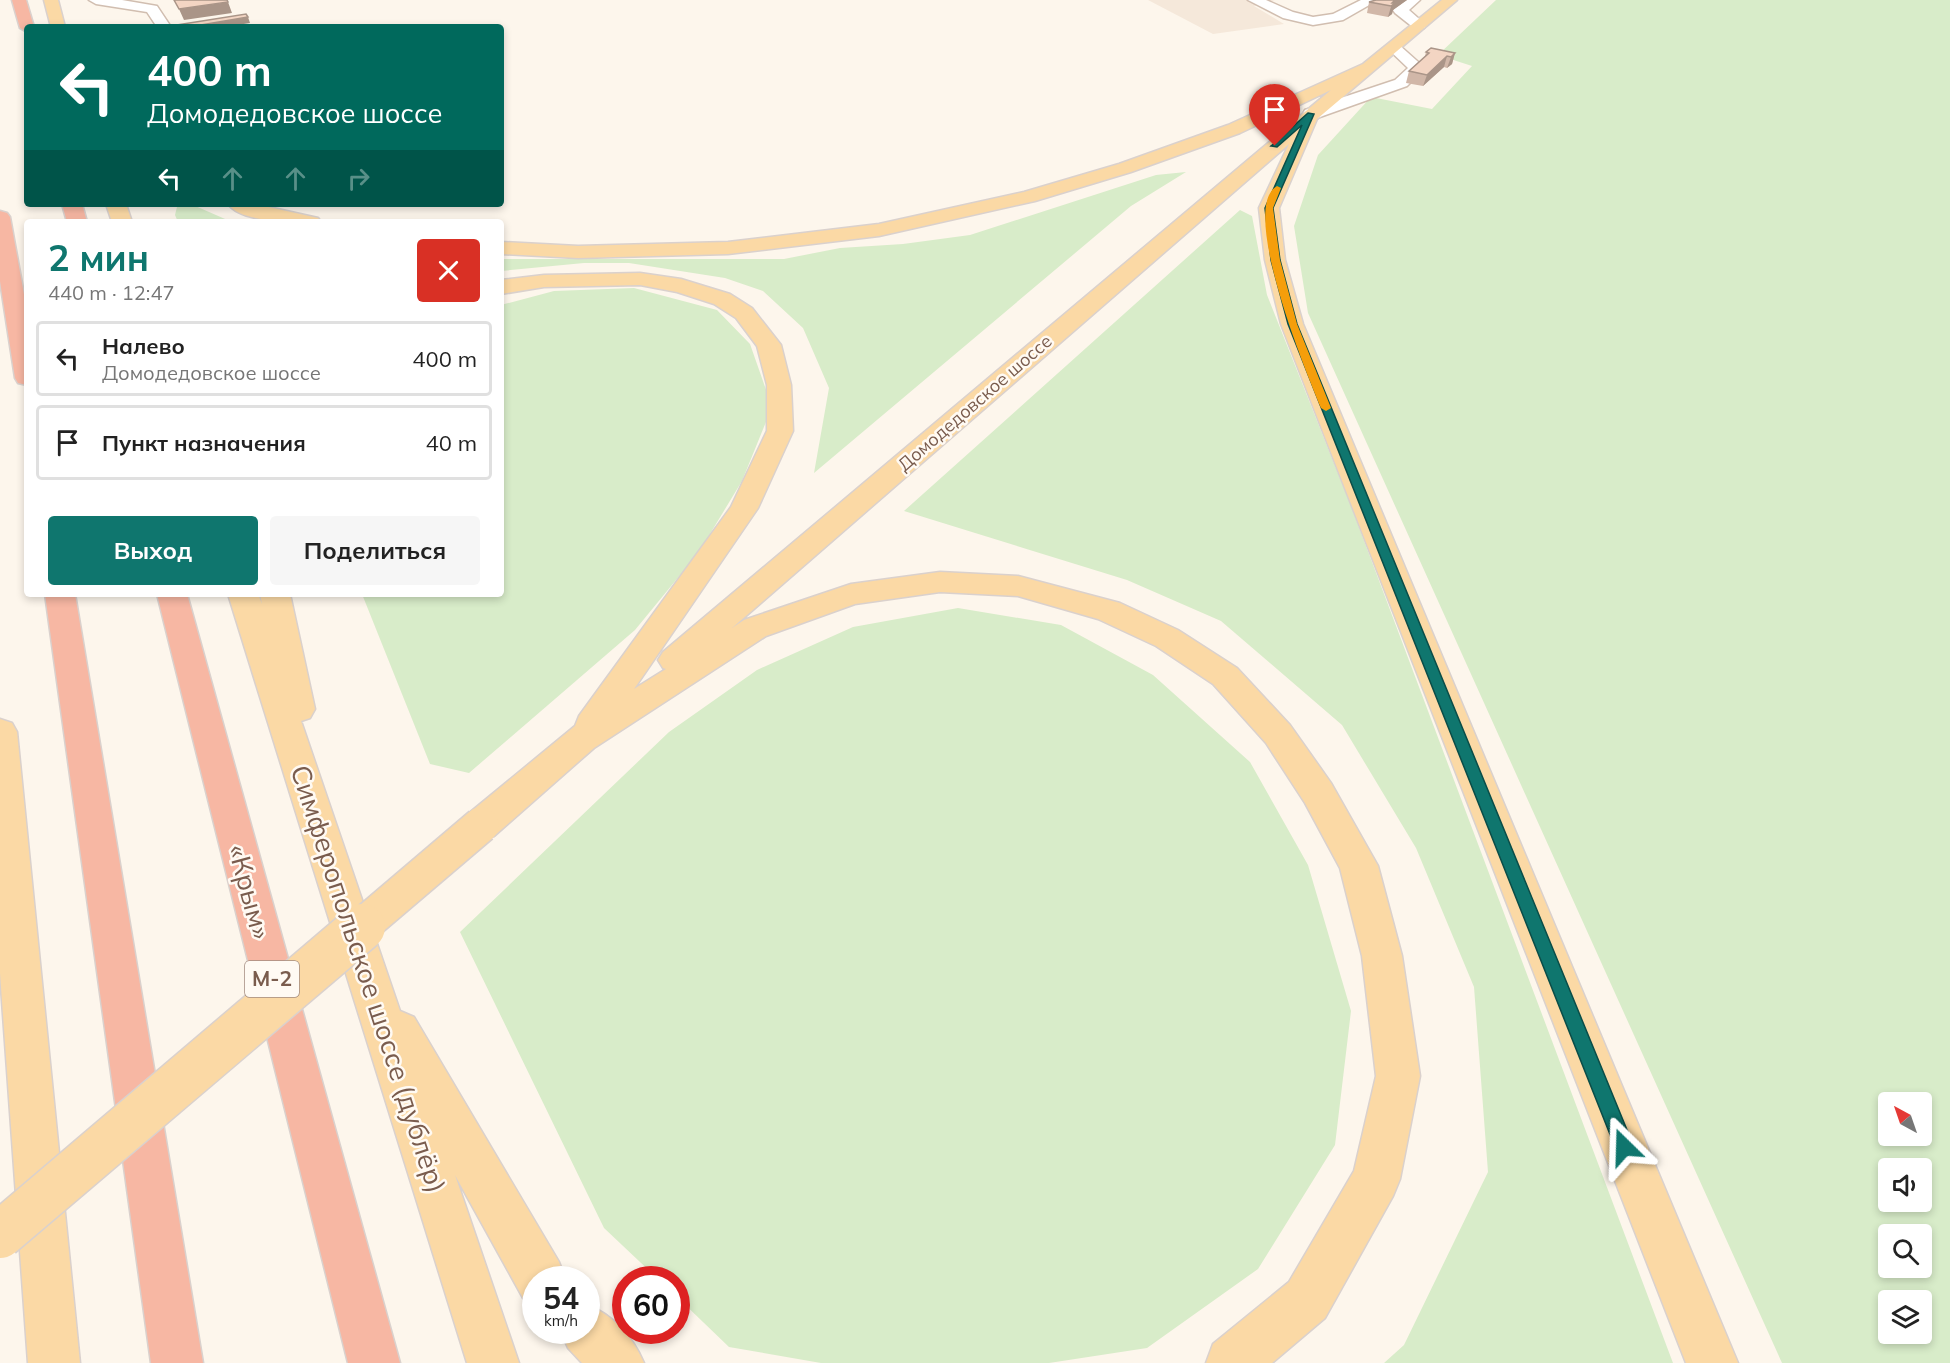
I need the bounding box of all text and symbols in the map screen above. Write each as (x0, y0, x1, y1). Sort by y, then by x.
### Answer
text: 400 m (147, 44, 272, 97)
icon: left (48, 48, 126, 126)
pin (1249, 84, 1300, 146)
icon: arrive (1258, 93, 1291, 126)
text: Домодедовское шоссе (147, 96, 443, 130)
icon: left (153, 162, 186, 195)
icon: ahead (216, 162, 249, 195)
icon: ahead (279, 162, 312, 195)
icon: right (342, 162, 375, 195)
text: 2 мин (48, 235, 149, 280)
button: close (417, 239, 480, 302)
text: 440 m · 12:47 (48, 280, 174, 305)
street label: Домодедовское шоссе (893, 329, 1057, 476)
text: Налево (102, 332, 185, 360)
icon: left (51, 342, 84, 375)
text: 400 m (412, 345, 477, 373)
text: Домодедовское шоссе (102, 360, 321, 385)
icon: arrive (51, 426, 84, 459)
text: Пункт назначения (102, 429, 306, 457)
text: 40 m (426, 429, 477, 457)
button: Выход (48, 516, 258, 585)
button: Поделиться (270, 516, 480, 585)
street label: Симферопольское шоссе (дублёр) (284, 761, 454, 1197)
street label: «Крым» (221, 841, 279, 943)
road number: М-2 (245, 961, 299, 997)
north arrow (1878, 1092, 1932, 1146)
map controls (1878, 1092, 1932, 1344)
position arrow (1592, 1115, 1656, 1179)
button: sound (1878, 1158, 1932, 1212)
button: search (1878, 1224, 1932, 1278)
speed limit sign: 60 (612, 1266, 690, 1344)
text: 54 (543, 1279, 579, 1317)
button: layers (1878, 1290, 1932, 1344)
text: km/h (544, 1311, 578, 1330)

